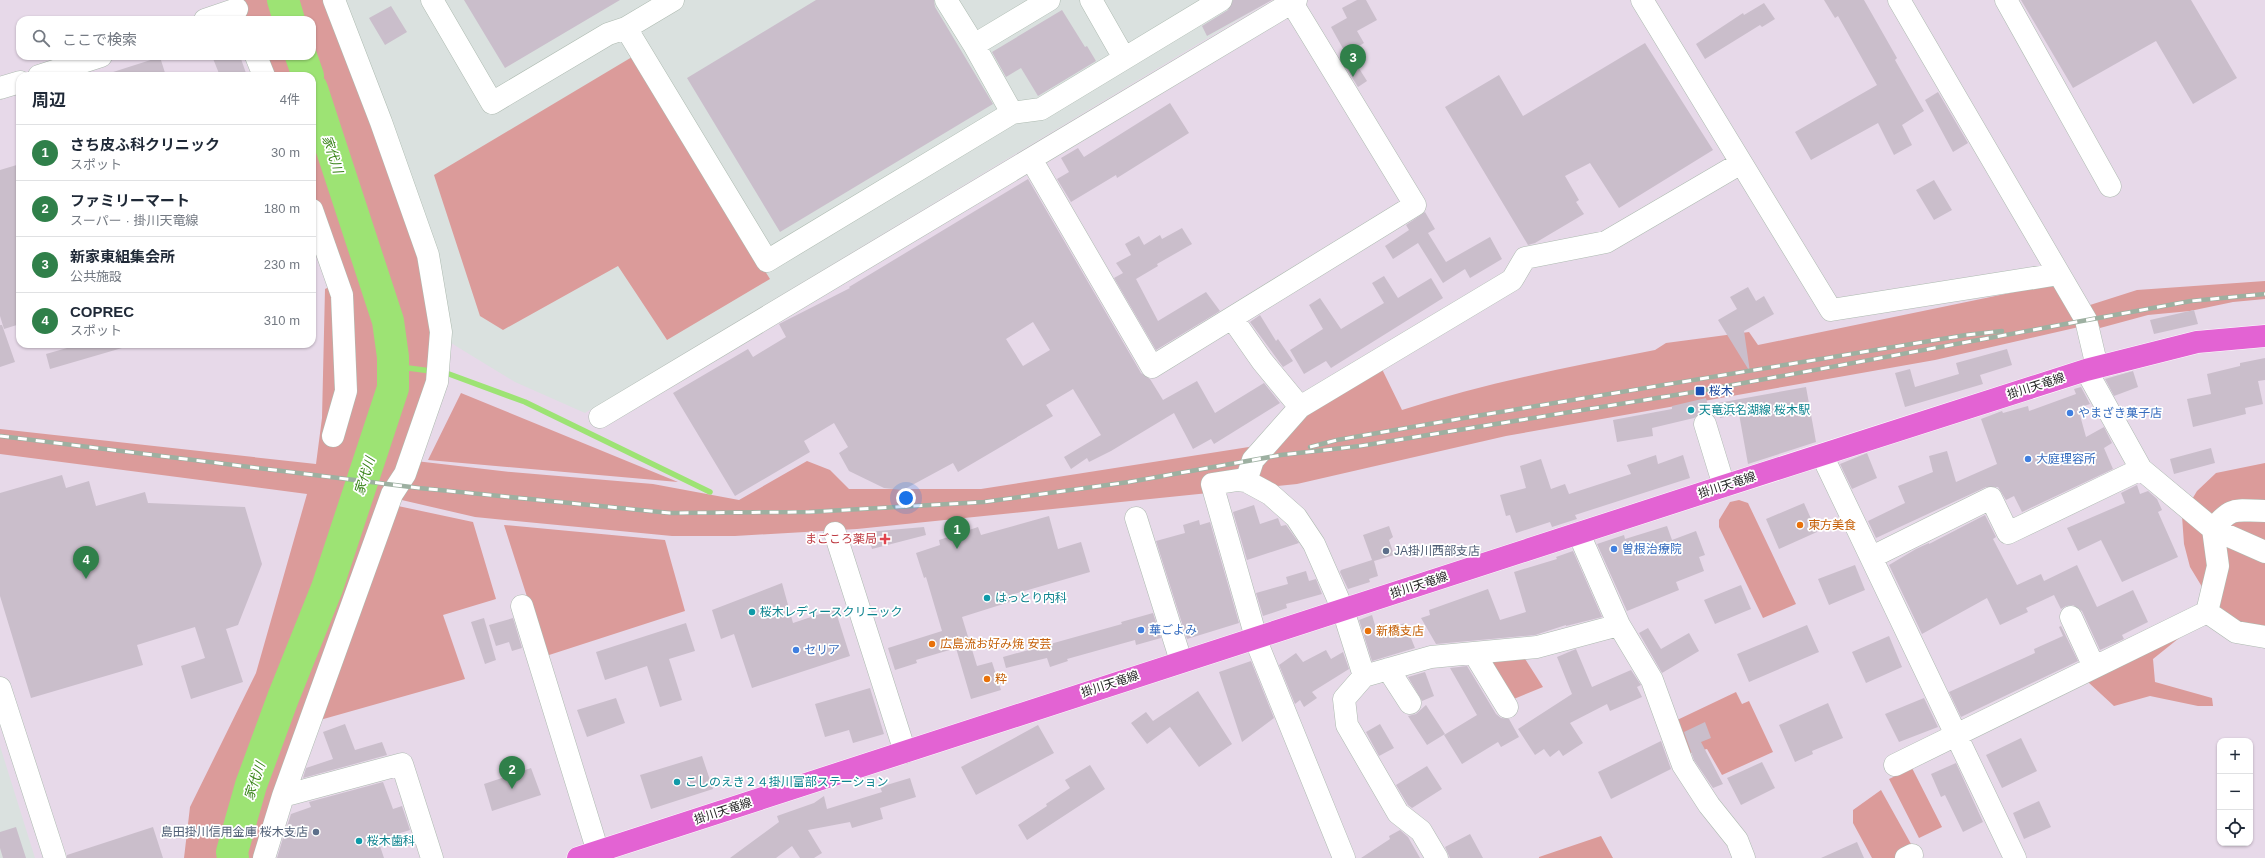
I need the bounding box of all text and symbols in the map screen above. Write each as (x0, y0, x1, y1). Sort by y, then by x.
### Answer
search box (16, 16, 316, 60)
icon: search (30, 27, 52, 49)
text: ここで検索 (62, 31, 137, 48)
pin: 3 (1340, 44, 1366, 77)
text: 周辺 (32, 91, 66, 110)
text: 4件 (280, 92, 300, 107)
water label: 家代川 (319, 133, 346, 177)
text: さち皮ふ科クリニック (70, 136, 220, 153)
text: 1 (41, 145, 49, 160)
text: 30 m (271, 145, 300, 160)
text: スポット (70, 157, 122, 172)
text: ファミリーマート (70, 192, 190, 209)
text: 2 (41, 201, 49, 216)
text: 180 m (264, 201, 300, 216)
text: スーパー · 掛川天竜線 (70, 213, 198, 228)
text: 新家東組集会所 (70, 248, 175, 265)
text: 3 (41, 257, 49, 272)
text: 230 m (264, 257, 300, 272)
text: 公共施設 (70, 269, 122, 284)
text: COPREC (70, 303, 134, 320)
text: 4 (41, 313, 49, 328)
text: 310 m (264, 313, 300, 328)
text: スポット (70, 323, 122, 338)
street label: 掛川天竜線 (2005, 370, 2067, 402)
place label: 桜木 (1709, 384, 1733, 398)
marker: 桜木 (1694, 385, 1706, 397)
place label: 天竜浜名湖線 桜木駅 (1699, 403, 1810, 417)
marker: 天竜浜名湖線 桜木駅 (1686, 405, 1696, 415)
place label: やまざき菓子店 (2078, 406, 2162, 420)
marker: やまざき菓子店 (2065, 408, 2075, 418)
place label: 大庭理容所 (2036, 452, 2096, 466)
water label: 家代川 (351, 453, 378, 497)
marker: 大庭理容所 (2023, 454, 2033, 464)
street label: 掛川天竜線 (1696, 469, 1758, 501)
your location (896, 488, 916, 508)
pin: 1 (944, 516, 970, 549)
place label: 東方美食 (1808, 518, 1856, 532)
marker: 東方美食 (1795, 520, 1805, 530)
place label: まごころ薬局 (805, 532, 877, 546)
marker: まごころ薬局 (880, 534, 890, 544)
place label: 曽根治療院 (1622, 542, 1682, 556)
place label: JA掛川西部支店 (1394, 544, 1480, 558)
marker: 曽根治療院 (1609, 544, 1619, 554)
pin: 4 (73, 546, 99, 579)
marker: JA掛川西部支店 (1381, 546, 1391, 556)
street label: 掛川天竜線 (1388, 569, 1450, 601)
place label: はっとり内科 (995, 591, 1067, 605)
marker: はっとり内科 (982, 593, 992, 603)
place label: 桜木レディースクリニック (760, 605, 903, 619)
marker: 桜木レディースクリニック (747, 607, 757, 617)
place label: 華ごよみ (1149, 623, 1197, 637)
place label: 新橋支店 (1376, 624, 1424, 638)
marker: 華ごよみ (1136, 625, 1146, 635)
marker: 新橋支店 (1363, 626, 1373, 636)
place label: 広島流お好み焼 安芸 (940, 637, 1051, 651)
marker: 広島流お好み焼 安芸 (927, 639, 937, 649)
place label: セリア (804, 643, 840, 657)
marker: セリア (791, 645, 801, 655)
street label: 掛川天竜線 (1079, 668, 1141, 700)
place label: 粋 (995, 672, 1007, 686)
marker: 粋 (982, 674, 992, 684)
map controls (2217, 738, 2253, 846)
button: + (2217, 738, 2253, 774)
pin: 2 (499, 756, 525, 789)
water label: 家代川 (241, 758, 269, 802)
button: − (2217, 774, 2253, 810)
place label: こしのえき２４掛川富部ステーション (685, 775, 888, 789)
marker: こしのえき２４掛川富部ステーション (672, 777, 682, 787)
street label: 掛川天竜線 (692, 795, 754, 827)
button: locate (2217, 810, 2253, 846)
place label: 島田掛川信用金庫 桜木支店 (161, 825, 308, 839)
marker: 島田掛川信用金庫 桜木支店 (311, 827, 321, 837)
place label: 桜木歯科 (367, 834, 415, 848)
marker: 桜木歯科 (354, 836, 364, 846)

